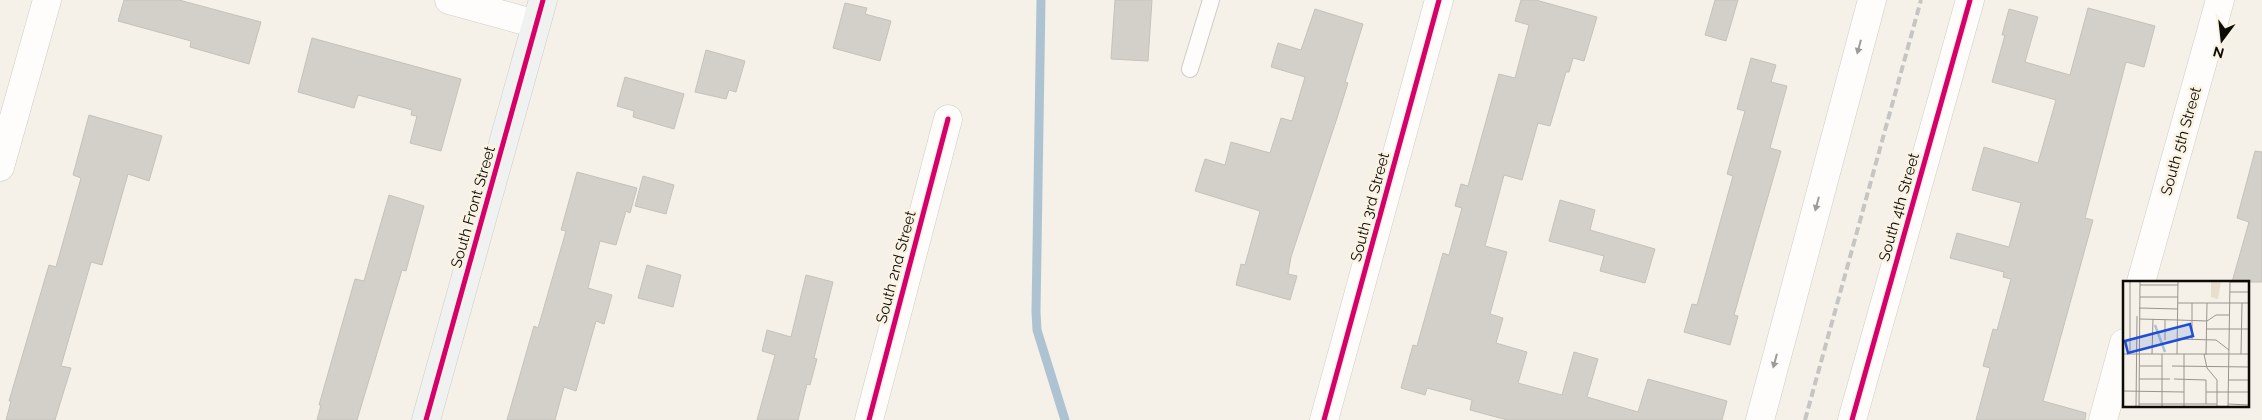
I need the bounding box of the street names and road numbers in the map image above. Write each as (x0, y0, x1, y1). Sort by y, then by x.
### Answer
street label: South 5th Street (2157, 85, 2205, 197)
street label: South Front Street (447, 144, 499, 270)
street label: South 3rd Street (1347, 150, 1393, 264)
street label: South 4th Street (1875, 151, 1923, 263)
street label: South 2nd Street (872, 209, 920, 325)

